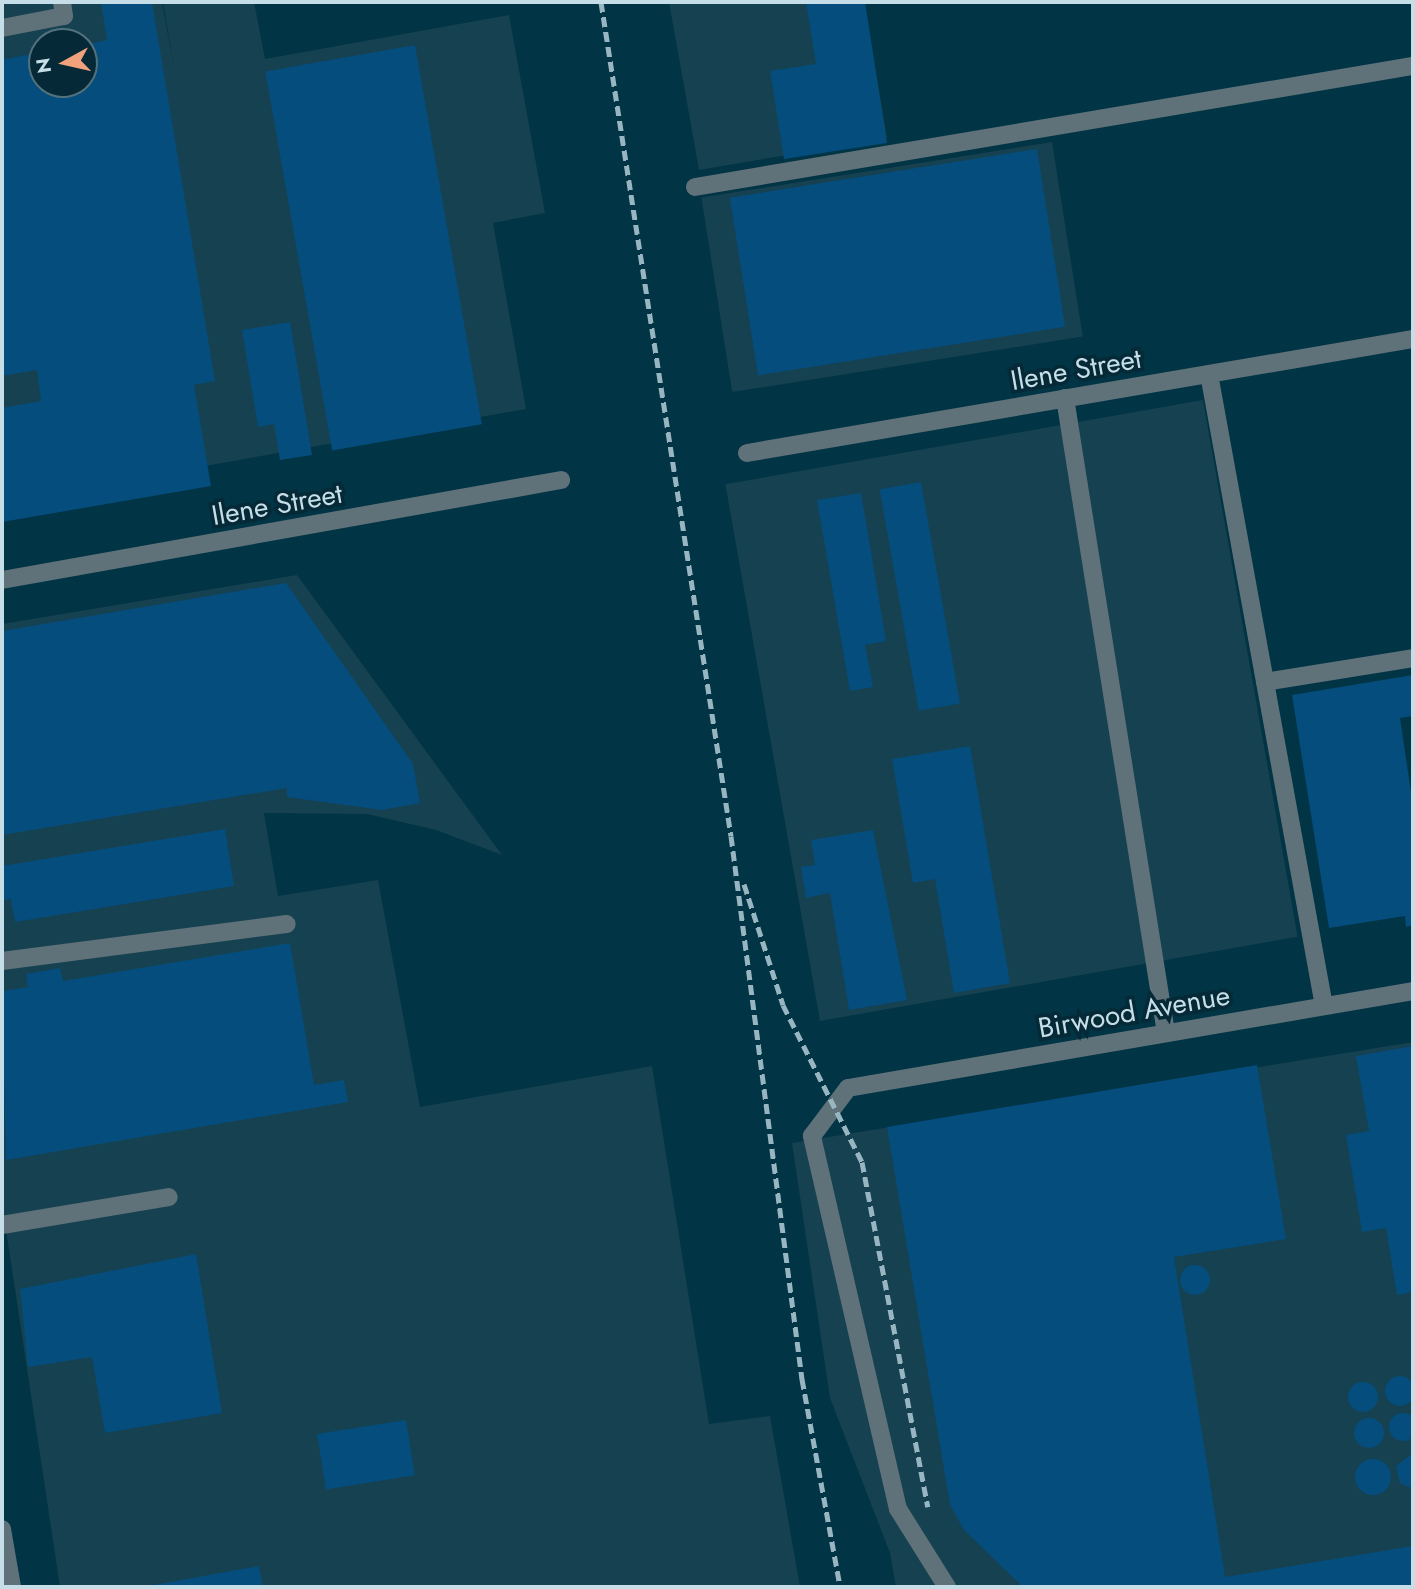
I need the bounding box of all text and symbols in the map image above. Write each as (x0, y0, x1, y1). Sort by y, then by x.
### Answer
north arrow (28, 28, 98, 98)
text: N (29, 56, 58, 75)
street label: Ilene Street (1008, 342, 1144, 398)
street label: Ilene Street (209, 477, 345, 533)
street label: Birwood Avenue (1035, 979, 1233, 1045)

